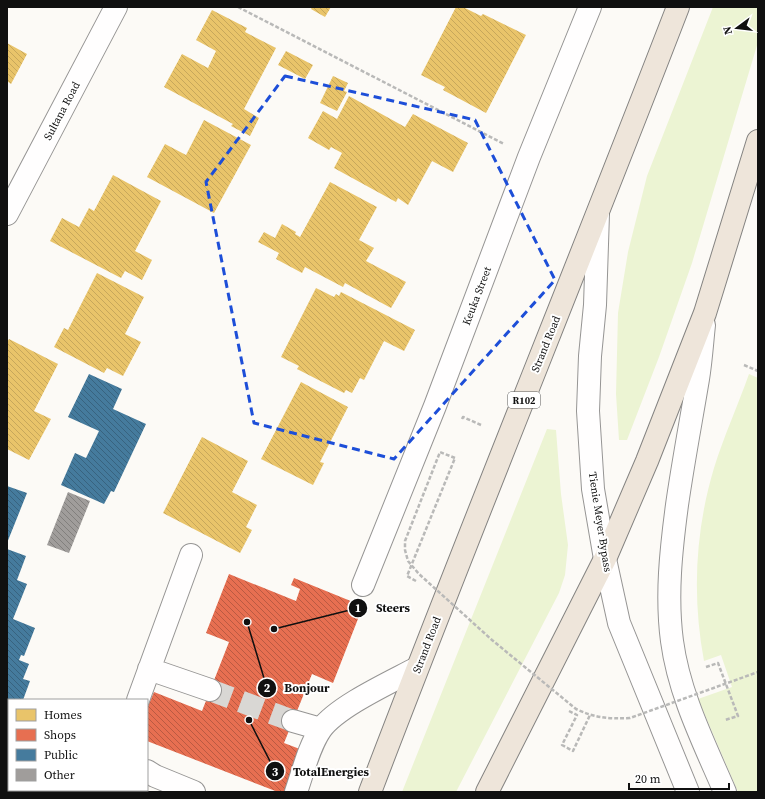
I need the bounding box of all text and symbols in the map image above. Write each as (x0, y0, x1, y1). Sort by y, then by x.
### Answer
north arrow (717, 8, 757, 48)
text: N (720, 25, 736, 36)
street label: Sultana Road (40, 79, 84, 143)
street label: Keuka Street (459, 264, 495, 328)
street label: Strand Road (528, 313, 564, 374)
road number: R102 (508, 392, 540, 408)
street label: Tienie Meyer Bypass (585, 471, 615, 573)
callout: Steers (348, 596, 418, 620)
text: 1 (355, 600, 361, 616)
text: Steers (376, 600, 411, 616)
street label: Strand Road (409, 614, 445, 675)
callout: Bonjour (257, 676, 338, 700)
text: 2 (264, 680, 271, 696)
text: Bonjour (284, 680, 330, 696)
legend (8, 699, 148, 791)
text: Homes (44, 707, 82, 723)
text: Shops (44, 727, 76, 743)
text: Public (44, 747, 78, 763)
callout: TotalEnergies (265, 759, 377, 783)
text: 3 (272, 764, 279, 780)
text: TotalEnergies (293, 764, 370, 780)
scale bar (629, 765, 729, 791)
text: Other (44, 767, 75, 783)
text: 20 m (635, 771, 661, 787)

